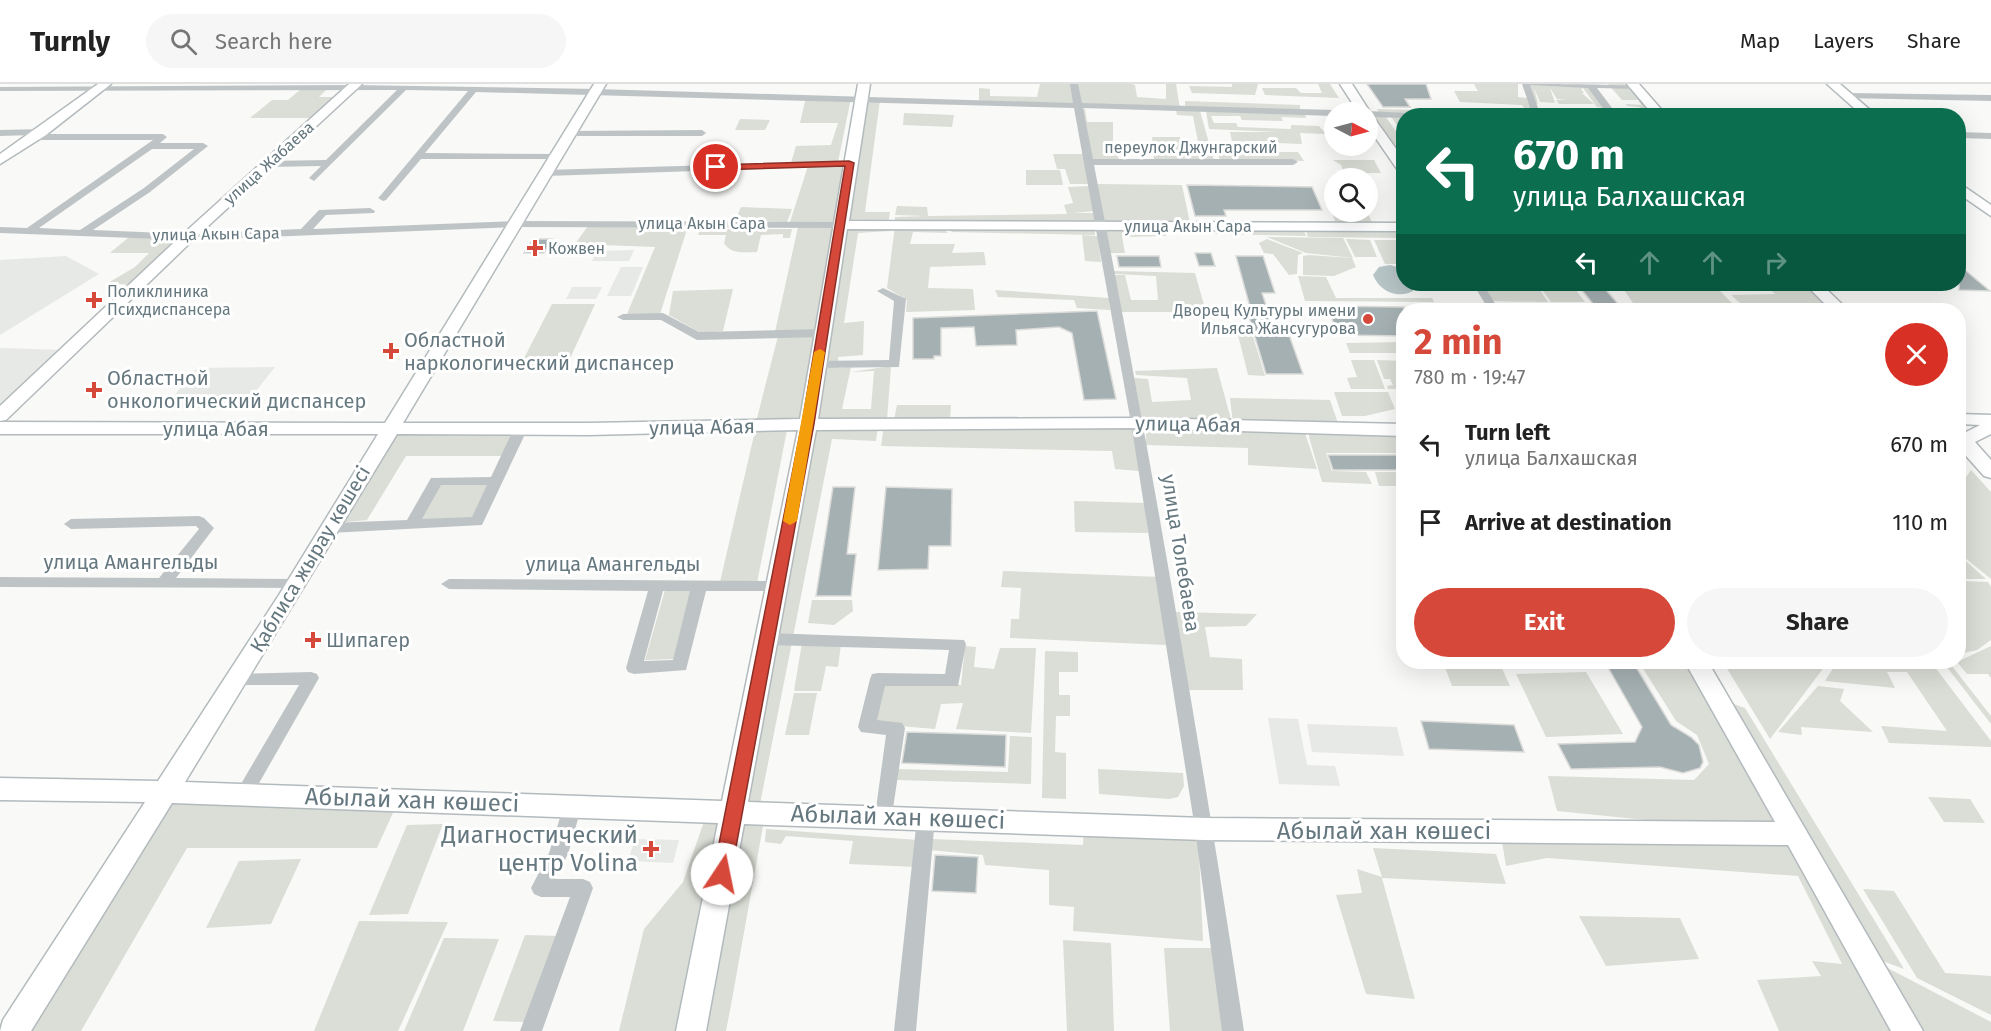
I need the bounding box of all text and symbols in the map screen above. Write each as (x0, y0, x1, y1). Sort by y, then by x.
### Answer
search box (146, 14, 566, 68)
text: Turnly (30, 25, 110, 58)
icon: search (167, 25, 200, 58)
text: Search here (215, 28, 332, 55)
text: Map (1740, 28, 1780, 54)
text: Layers (1813, 28, 1874, 54)
text: Share (1907, 28, 1961, 54)
north arrow (1324, 102, 1378, 156)
map controls (1324, 102, 1378, 222)
street label: улица Жабаева (220, 118, 318, 208)
text: 670 m (1513, 130, 1625, 180)
icon: left (1414, 132, 1492, 210)
street label: переулок Джунгарский (1104, 138, 1278, 157)
pin (690, 141, 741, 192)
icon: arrive (699, 150, 732, 183)
button: search (1324, 168, 1378, 222)
text: улица Балхашская (1513, 181, 1746, 213)
street label: улица Акын Сара (638, 214, 766, 233)
street label: улица Акын Сара (1124, 217, 1252, 236)
street label: улица Акын Сара (152, 223, 280, 245)
marker: Кожвен (526, 239, 544, 257)
place label: Кожвен (548, 239, 605, 258)
icon: left (1570, 246, 1603, 279)
icon: ahead (1633, 246, 1666, 279)
icon: ahead (1696, 246, 1729, 279)
icon: right (1759, 246, 1792, 279)
place label: Поликлиника Психдиспансера (107, 282, 231, 319)
marker: Поликлиника Психдиспансера (85, 291, 103, 309)
place label: Дворец Культуры имени Ильяса Жансугурова (1172, 301, 1356, 338)
marker: Дворец Культуры имени Ильяса Жансугурова (1361, 312, 1375, 326)
text: 2 min (1414, 320, 1503, 364)
button: close (1885, 323, 1948, 386)
place label: Областной наркологический диспансер (404, 328, 674, 375)
marker: Областной наркологический диспансер (382, 342, 400, 360)
text: 780 m · 19:47 (1414, 365, 1525, 389)
place label: Областной онкологический диспансер (107, 366, 366, 413)
marker: Областной онкологический диспансер (85, 381, 103, 399)
street label: улица Абая (1135, 411, 1241, 437)
street label: улица Абая (649, 414, 755, 440)
street label: улица Абая (163, 417, 269, 441)
text: Turn left (1465, 419, 1550, 446)
icon: left (1414, 428, 1447, 461)
text: 670 m (1890, 431, 1948, 458)
text: улица Балхашская (1465, 446, 1638, 470)
street label: Қаблиса жырау көшесі (245, 461, 375, 657)
street label: улица Толебаева (1157, 472, 1205, 634)
icon: arrive (1414, 506, 1447, 539)
text: Arrive at destination (1465, 509, 1672, 536)
text: 110 m (1892, 509, 1948, 536)
street label: улица Амангельды (43, 550, 219, 574)
street label: улица Амангельды (525, 552, 701, 576)
button: Exit (1414, 588, 1675, 657)
button: Share (1687, 588, 1948, 657)
place label: Шипагер (326, 628, 410, 652)
marker: Шипагер (304, 631, 322, 649)
street label: Абылай хан көшесі (304, 782, 520, 818)
street label: Абылай хан көшесі (790, 799, 1006, 835)
street label: Абылай хан көшесі (1277, 817, 1491, 845)
place label: Диагностический центр Volina (441, 821, 638, 877)
marker: Диагностический центр Volina (642, 840, 660, 858)
position arrow (690, 842, 754, 906)

